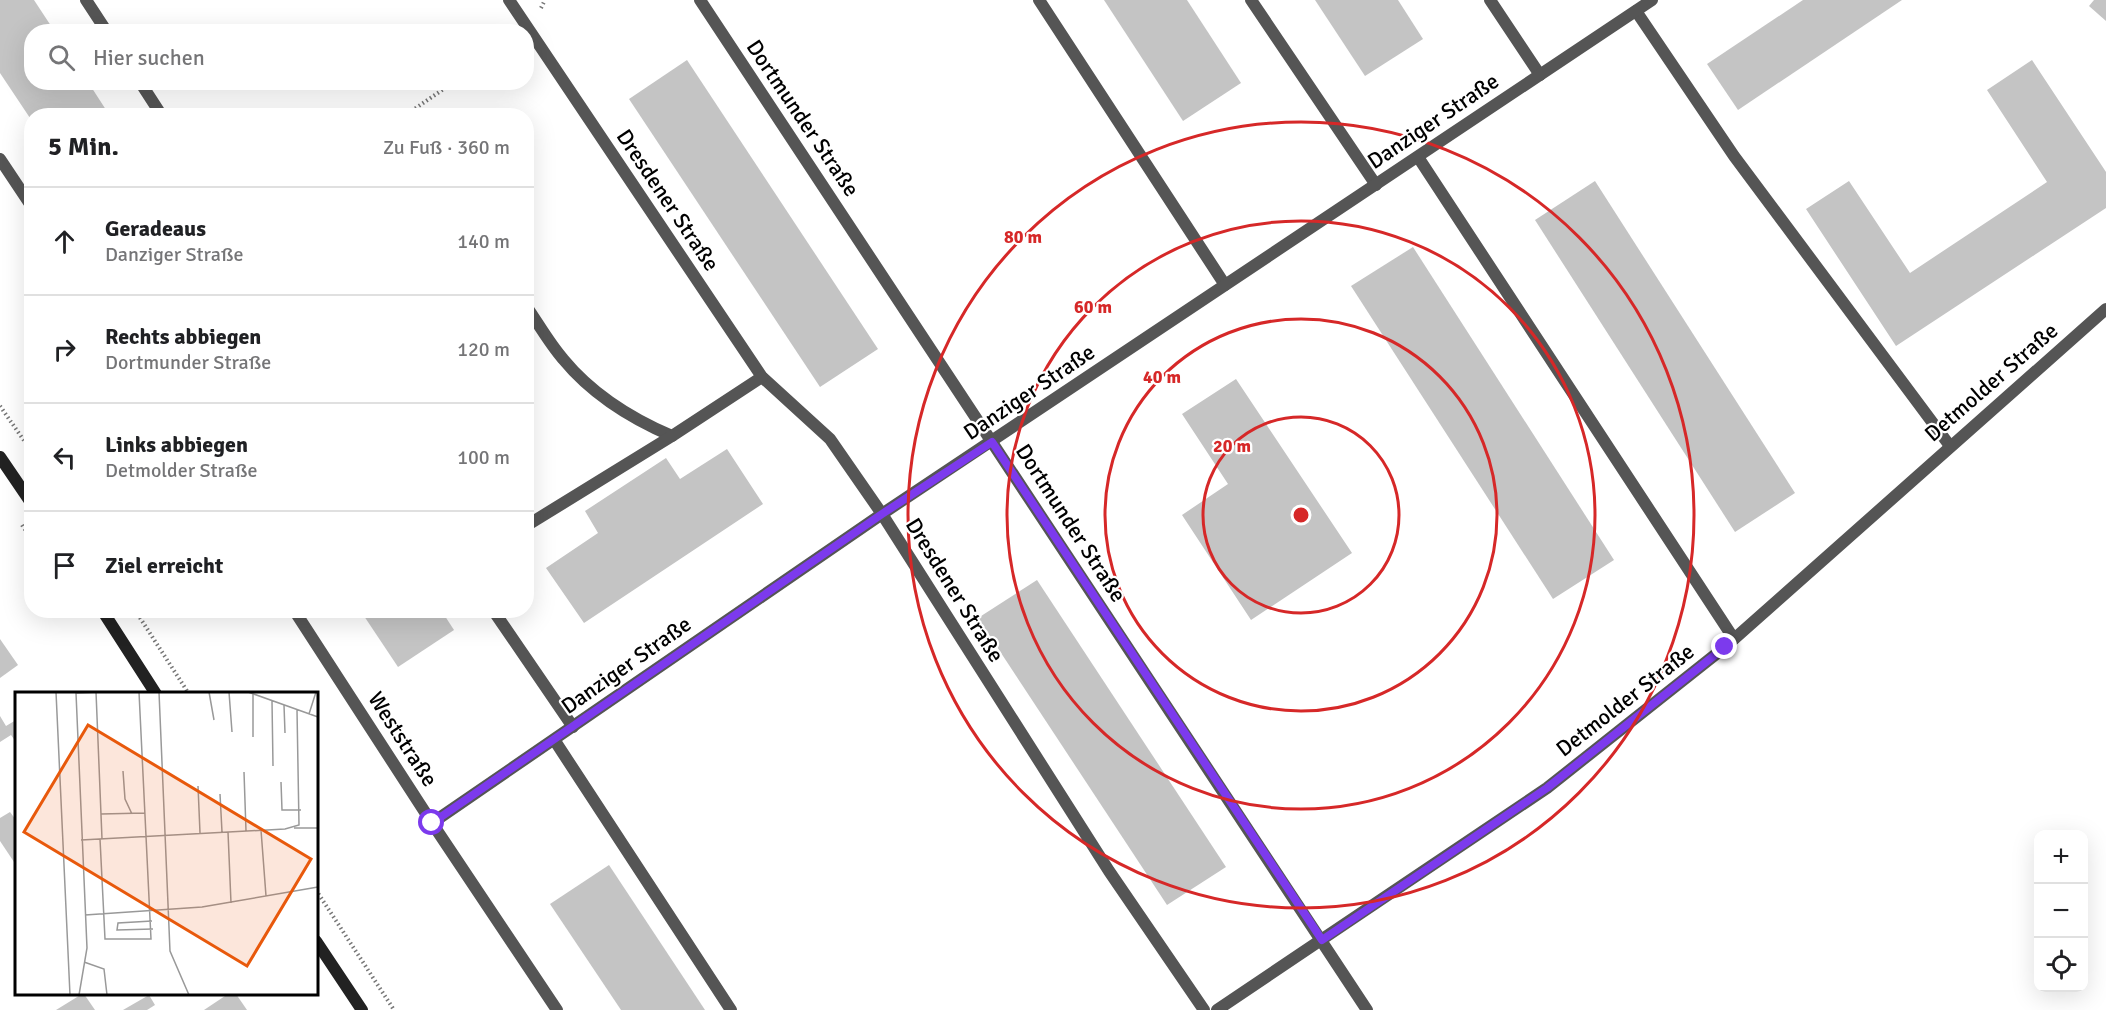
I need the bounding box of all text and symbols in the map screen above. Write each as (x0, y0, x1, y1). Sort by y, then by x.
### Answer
search box (24, 24, 534, 90)
street label: Dortmunder Straße (741, 35, 865, 201)
icon: search (45, 41, 78, 74)
text: Hier suchen (93, 44, 205, 71)
street label: Danziger Straße (1362, 67, 1504, 175)
street label: Dresdener Straße (611, 124, 725, 276)
text: 5 Min. (48, 131, 119, 163)
text: Zu Fuß · 360 m (383, 135, 510, 160)
text: Geradeaus (105, 215, 206, 242)
icon: ahead (48, 225, 81, 258)
text: 80 m (1004, 226, 1042, 248)
text: 140 m (457, 229, 510, 254)
text: Danziger Straße (105, 242, 244, 267)
text: 60 m (1074, 296, 1112, 318)
street label: Detmolder Straße (1919, 317, 2063, 447)
text: Rechts abbiegen (105, 323, 261, 350)
icon: right (48, 333, 81, 366)
text: 120 m (457, 337, 510, 362)
street label: Danziger Straße (958, 338, 1100, 446)
text: Dortmunder Straße (105, 350, 271, 375)
text: 40 m (1143, 366, 1181, 388)
text: Links abbiegen (105, 431, 248, 458)
text: 20 m (1213, 435, 1251, 457)
street label: Dortmunder Straße (1010, 439, 1132, 607)
icon: left (48, 441, 81, 474)
text: 100 m (457, 445, 510, 470)
text: Detmolder Straße (105, 458, 257, 483)
centre of rings (1291, 505, 1311, 525)
street label: Dresdener Straße (900, 513, 1010, 667)
icon: arrive (48, 549, 81, 582)
text: Ziel erreicht (105, 552, 223, 579)
street label: Danziger Straße (556, 610, 696, 720)
route end (1711, 633, 1737, 659)
street label: Detmolder Straße (1551, 638, 1699, 762)
street label: Weststraße (362, 687, 444, 791)
inset map (15, 692, 318, 995)
route start (418, 809, 444, 835)
map controls (2034, 830, 2088, 992)
button: + (2034, 830, 2088, 884)
button: − (2034, 884, 2088, 938)
button: locate (2034, 938, 2088, 992)

